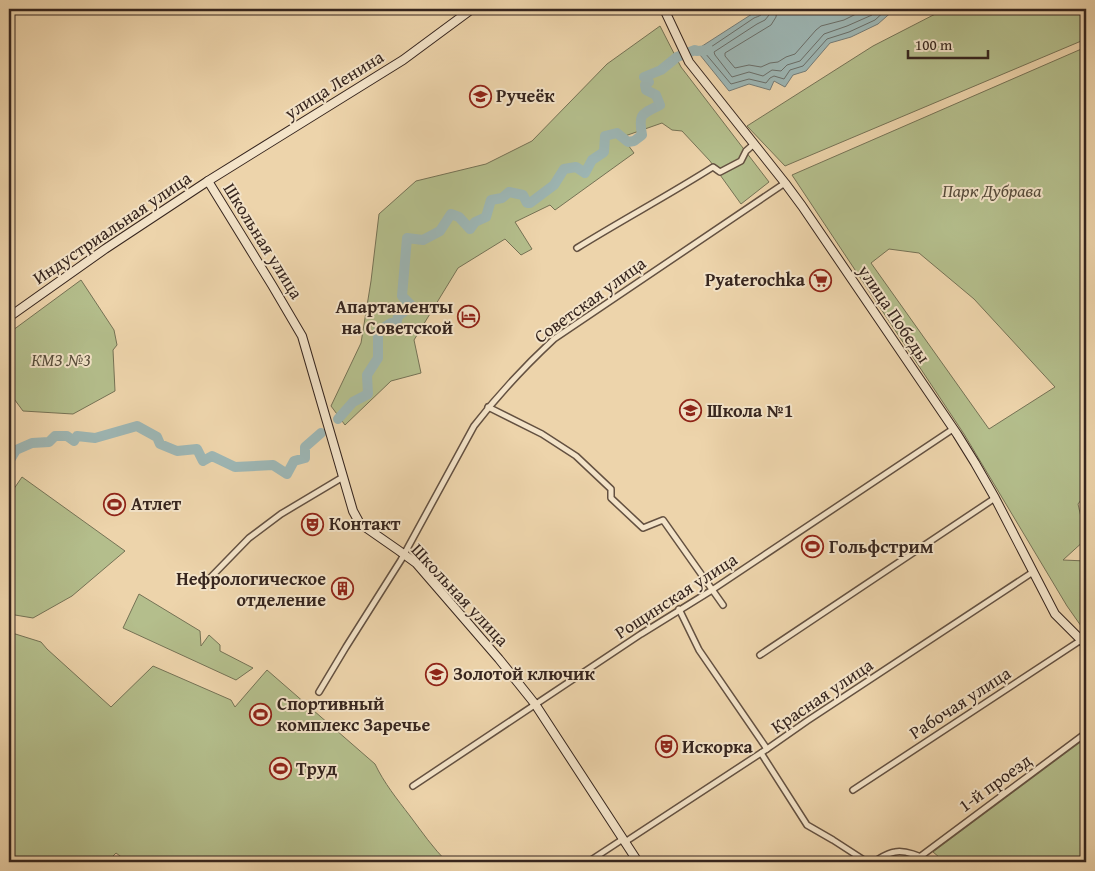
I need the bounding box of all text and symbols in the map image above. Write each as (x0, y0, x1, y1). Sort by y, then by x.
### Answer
scale bar (908, 28, 988, 60)
text: 100 m (915, 34, 953, 55)
street label: улица Ленина (278, 43, 389, 126)
place label: Ручеёк (496, 82, 555, 109)
school or university icon: Ручеёк (468, 84, 492, 108)
street label: Индустриальная улица (27, 164, 197, 291)
street label: Школьная улица (217, 177, 310, 305)
park label: Парк Дубрава (942, 177, 1042, 204)
street label: Советская улица (528, 249, 652, 349)
street label: улица Победы (851, 258, 938, 369)
place label: Pyaterochka (705, 266, 806, 293)
supermarket icon: Pyaterochka (809, 268, 833, 292)
place label: Апартаменты на Советской (336, 293, 453, 341)
hotel icon: Апартаменты на Советской (457, 305, 481, 329)
park label: КМЗ №3 (31, 346, 91, 373)
place label: Школа №1 (707, 397, 793, 424)
school or university icon: Школа №1 (679, 399, 703, 423)
place label: Атлет (131, 490, 182, 517)
sports icon: Атлет (103, 492, 127, 516)
place label: Контакт (329, 510, 401, 537)
theatre icon: Контакт (301, 512, 325, 536)
place label: Гольфстрим (829, 533, 934, 560)
sports icon: Гольфстрим (801, 535, 825, 559)
street label: Школьная улица (405, 537, 516, 653)
street label: Рощинская улица (609, 545, 743, 645)
place label: Нефрологическое отделение (176, 565, 326, 613)
building icon: Нефрологическое отделение (330, 577, 354, 601)
street label: Красная улица (765, 651, 879, 740)
street label: Рабочая улица (904, 659, 1016, 746)
place label: Золотой ключик (453, 660, 595, 687)
school or university icon: Золотой ключик (425, 662, 449, 686)
place label: Спортивный комплекс Заречье (277, 690, 430, 738)
sports icon: Спортивный комплекс Заречье (249, 702, 273, 726)
place label: Искорка (682, 733, 753, 760)
theatre icon: Искорка (654, 735, 678, 759)
street label: 1-й проезд (953, 747, 1037, 818)
place label: Труд (296, 755, 337, 782)
sports icon: Труд (268, 757, 292, 781)

